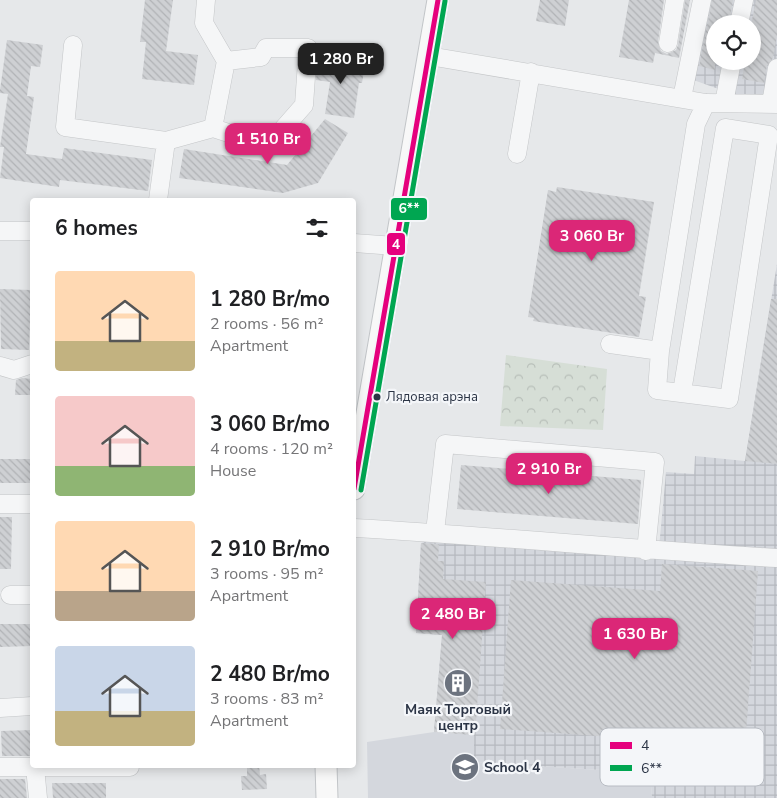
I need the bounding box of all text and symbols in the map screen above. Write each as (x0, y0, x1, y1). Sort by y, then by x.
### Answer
map controls (706, 15, 761, 70)
button: locate (706, 15, 761, 70)
pin: 1 280 Br (289, 42, 393, 85)
text: 1 280 Br (309, 48, 373, 70)
pin: 1 510 Br (216, 122, 320, 165)
text: 1 510 Br (236, 128, 300, 150)
line badge: 6** (390, 197, 428, 221)
text: 6** (398, 199, 420, 218)
text: 6 homes (55, 214, 138, 242)
icon: filters (303, 214, 331, 242)
pin: 3 060 Br (540, 220, 644, 262)
text: 3 060 Br (560, 225, 624, 247)
line badge: 4 (386, 232, 406, 256)
text: 4 (392, 235, 401, 254)
text: 1 280 Br/mo (210, 285, 330, 313)
icon: home (95, 291, 155, 351)
text: 2 rooms · 56 m² (210, 313, 323, 335)
text: Apartment (210, 335, 288, 357)
place label: Лядовая арэна (386, 388, 478, 406)
marker: Лядовая арэна (372, 392, 382, 402)
text: 3 060 Br/mo (210, 410, 330, 438)
icon: home (95, 416, 155, 476)
text: 4 rooms · 120 m² (210, 438, 333, 460)
pin: 2 910 Br (497, 452, 601, 495)
text: 2 910 Br (517, 458, 581, 480)
text: House (210, 460, 256, 482)
text: 2 910 Br/mo (210, 535, 330, 563)
icon: home (95, 541, 155, 601)
text: 3 rooms · 95 m² (210, 563, 323, 585)
text: Apartment (210, 585, 288, 607)
pin: 2 480 Br (401, 598, 505, 640)
text: 2 480 Br (421, 603, 485, 625)
pin: 1 630 Br (583, 618, 687, 660)
text: 1 630 Br (603, 623, 667, 645)
text: 2 480 Br/mo (210, 660, 330, 688)
icon: home (95, 666, 155, 726)
building icon: Маяк Торговый центр (443, 668, 473, 698)
text: 3 rooms · 83 m² (210, 688, 323, 710)
place label: Маяк Торговый центр (405, 700, 511, 735)
text: Apartment (210, 710, 288, 732)
legend (600, 728, 764, 786)
text: 4 (641, 736, 649, 755)
school or university icon: School 4 (450, 752, 480, 782)
place label: School 4 (484, 758, 541, 777)
text: 6** (641, 759, 662, 778)

